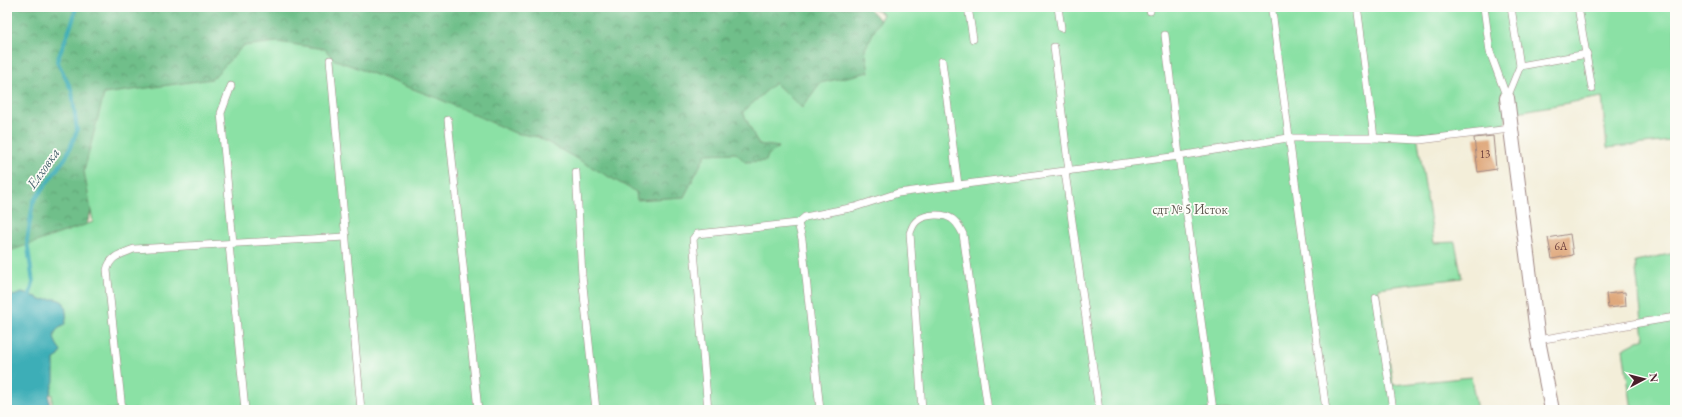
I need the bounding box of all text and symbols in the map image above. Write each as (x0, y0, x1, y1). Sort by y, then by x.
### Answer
water label: Елховка (22, 144, 63, 193)
house number: 13 (1480, 147, 1490, 161)
park label: сдт № 5 Исток (1152, 201, 1228, 218)
house number: 6А (1555, 239, 1568, 253)
north arrow (1624, 359, 1664, 399)
text: N (1646, 373, 1661, 383)

